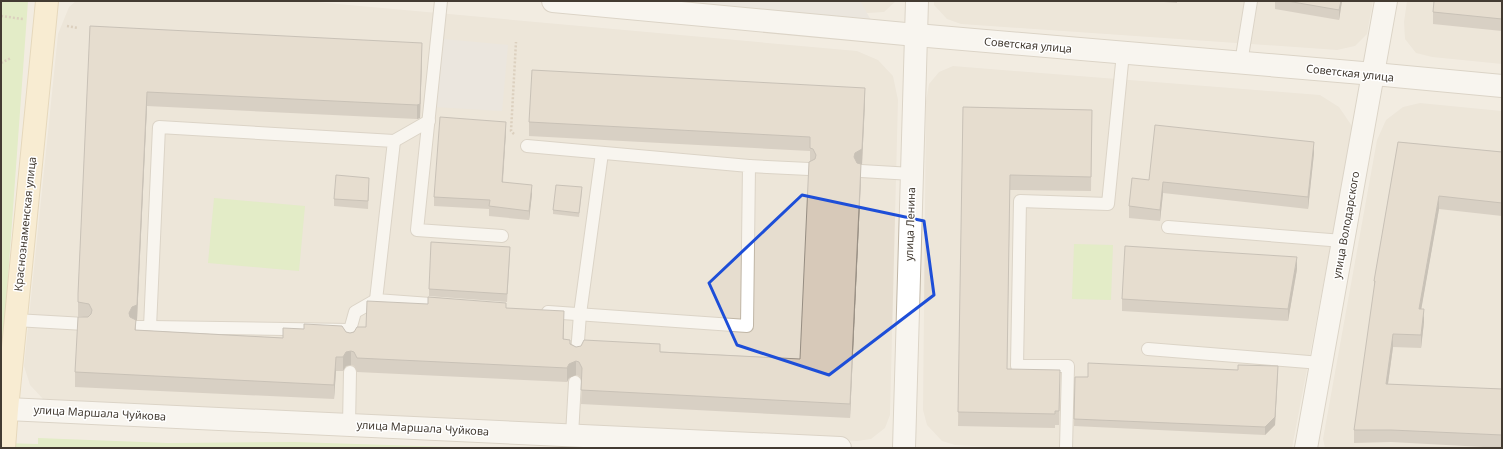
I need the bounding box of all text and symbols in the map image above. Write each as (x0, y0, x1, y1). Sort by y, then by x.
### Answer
street label: Советская улица (983, 33, 1073, 56)
street label: Советская улица (1305, 60, 1395, 85)
street label: Краснознаменская улица (10, 156, 39, 292)
street label: улица Володарского (1329, 170, 1362, 280)
street label: улица Ленина (901, 187, 918, 261)
street label: улица Маршала Чуйкова (33, 402, 167, 423)
street label: улица Маршала Чуйкова (356, 417, 490, 438)

